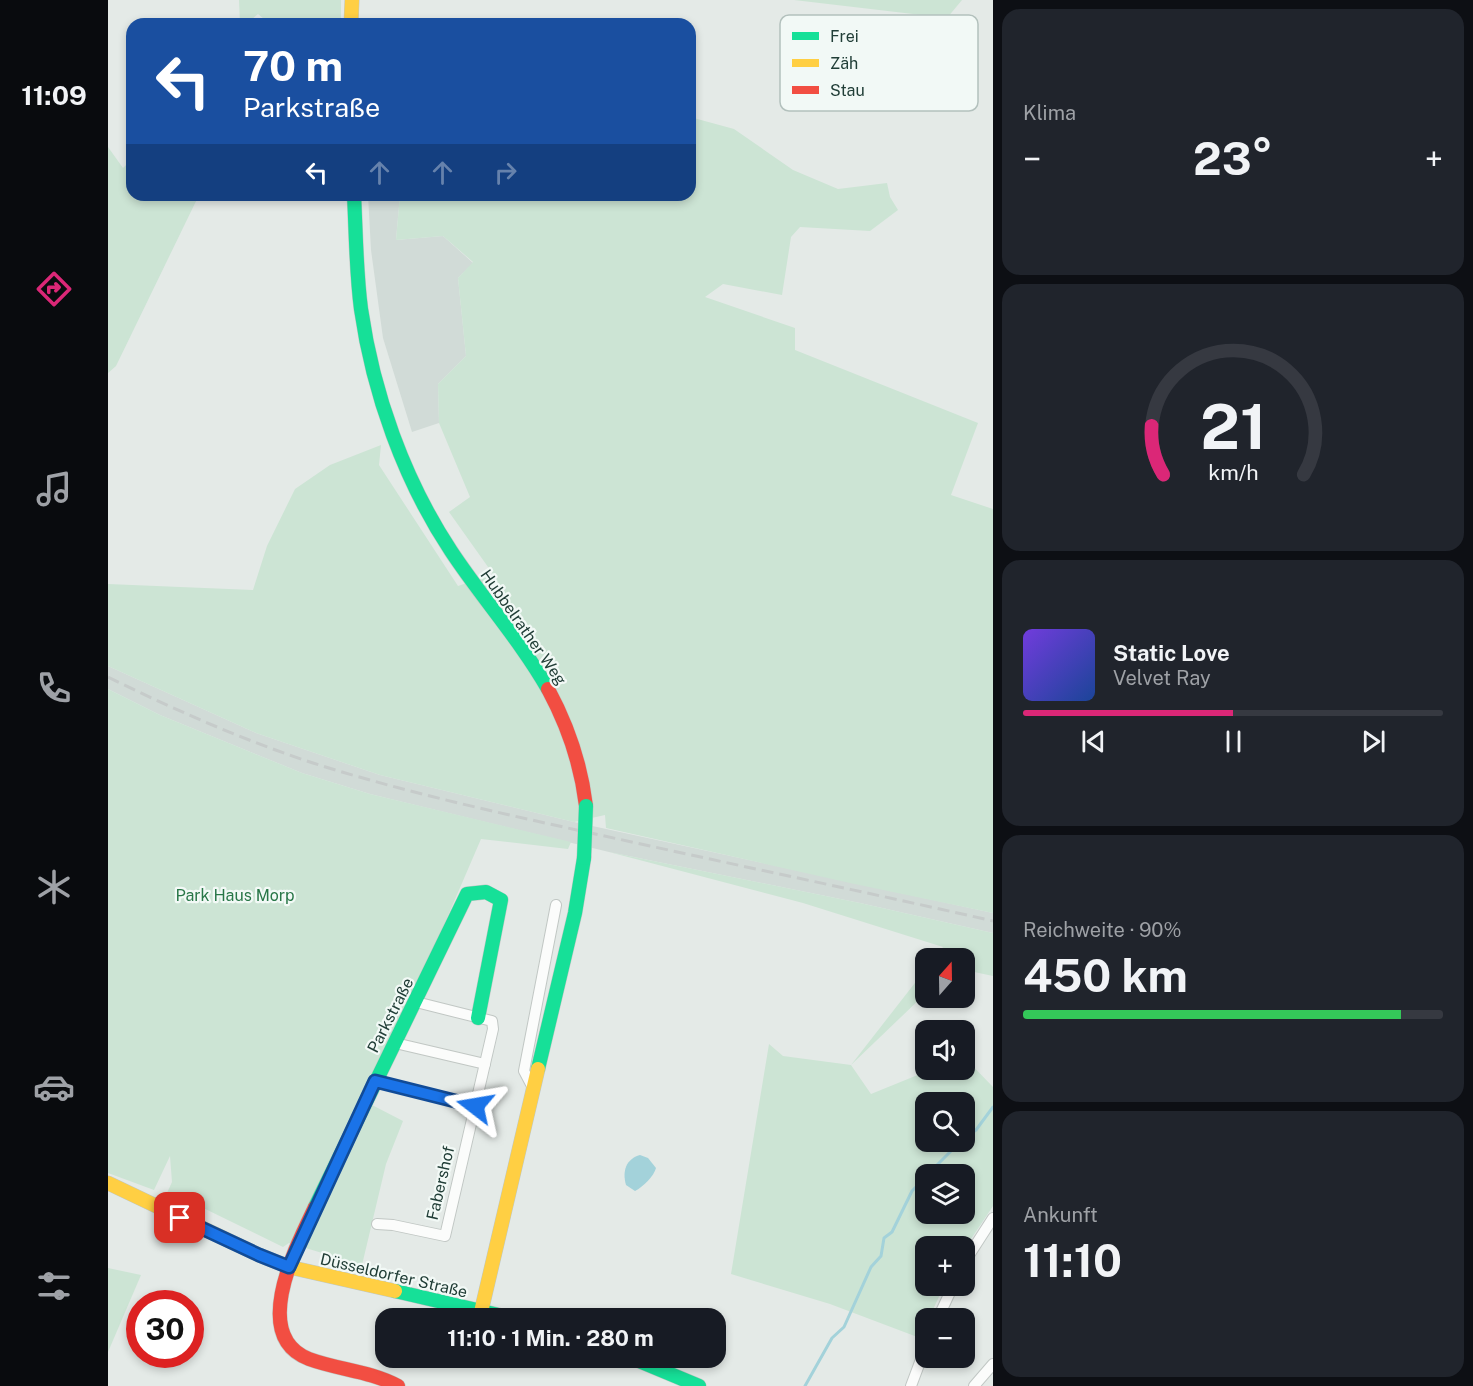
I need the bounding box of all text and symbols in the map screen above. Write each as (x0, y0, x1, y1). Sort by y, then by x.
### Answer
legend (780, 15, 978, 111)
text: Frei (830, 27, 859, 46)
text: 70 m (243, 41, 343, 90)
icon: left (144, 42, 222, 120)
text: Zäh (830, 54, 858, 73)
text: 11:09 (21, 79, 87, 111)
text: Stau (830, 81, 865, 100)
text: Parkstraße (243, 91, 380, 123)
text: Klima (1023, 101, 1076, 125)
text: 23° (1193, 132, 1273, 185)
text: − (1023, 140, 1041, 178)
text: + (1425, 140, 1443, 178)
icon: left (300, 156, 333, 189)
icon: ahead (363, 156, 396, 189)
icon: ahead (426, 156, 459, 189)
icon: right (489, 156, 522, 189)
icon: directions (33, 268, 75, 310)
text: 21 (1200, 390, 1266, 463)
text: km/h (1208, 460, 1258, 485)
icon: music (33, 468, 75, 510)
street label: Hubbelrather Weg (477, 566, 571, 689)
text: Static Love (1113, 640, 1230, 666)
text: Velvet Ray (1113, 666, 1211, 690)
icon: phone (33, 667, 75, 709)
icon: previous (1077, 725, 1110, 758)
icon: pause (1217, 725, 1250, 758)
icon: next (1357, 725, 1390, 758)
icon: climate (33, 866, 75, 908)
park label: Park Haus Morp (175, 886, 295, 905)
text: Reichweite · 90% (1023, 918, 1182, 942)
north arrow (915, 948, 975, 1008)
map controls (915, 948, 975, 1368)
text: 450 km (1023, 949, 1188, 1002)
street label: Parkstraße (364, 975, 417, 1056)
button: sound (915, 1020, 975, 1080)
icon: car (33, 1066, 75, 1108)
position arrow (443, 1074, 507, 1138)
button: search (915, 1092, 975, 1152)
street label: Fabershof (423, 1144, 458, 1222)
button: layers (915, 1164, 975, 1224)
pin (154, 1192, 205, 1243)
icon: arrive (163, 1201, 196, 1234)
text: Ankunft (1023, 1203, 1098, 1227)
text: 11:10 (1023, 1234, 1122, 1287)
button: + (915, 1236, 975, 1296)
street label: Düsseldorfer Straße (318, 1249, 469, 1302)
icon: filters (33, 1265, 75, 1307)
speed limit sign: 30 (126, 1290, 204, 1368)
button: − (915, 1308, 975, 1368)
text: 11:10 · 1 Min. · 280 m (447, 1325, 654, 1351)

